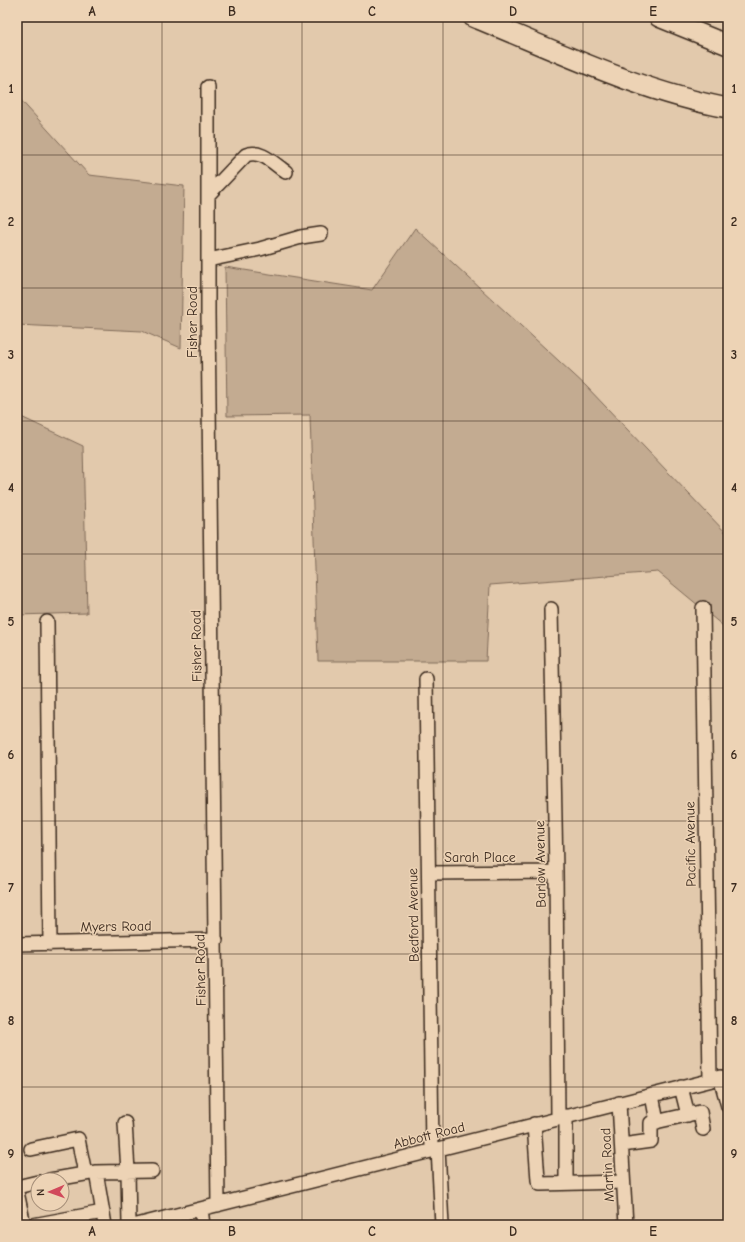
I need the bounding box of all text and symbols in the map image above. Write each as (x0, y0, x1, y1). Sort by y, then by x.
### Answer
text: A (88, 4, 96, 19)
text: B (228, 4, 236, 19)
text: C (368, 4, 376, 19)
text: D (509, 4, 517, 19)
text: E (649, 4, 657, 19)
text: 1 (8, 81, 14, 96)
text: 1 (731, 81, 737, 96)
text: 2 (8, 214, 14, 229)
text: 2 (731, 214, 737, 229)
street label: Fisher Road (184, 286, 201, 358)
text: 3 (8, 347, 14, 362)
text: 3 (731, 347, 737, 362)
text: 4 (8, 480, 14, 495)
text: 4 (731, 480, 737, 495)
street label: Fisher Road (187, 610, 206, 682)
text: 5 (8, 614, 15, 629)
text: 5 (731, 614, 738, 629)
text: 6 (8, 747, 15, 762)
text: 6 (731, 747, 738, 762)
street label: Pacific Avenue (681, 801, 700, 887)
street label: Barlow Avenue (531, 820, 550, 908)
street label: Sarah Place (444, 849, 516, 866)
street label: Bedford Avenue (404, 868, 423, 962)
text: 7 (8, 880, 14, 895)
text: 7 (731, 880, 737, 895)
street label: Myers Road (80, 917, 152, 936)
street label: Fisher Road (191, 934, 210, 1006)
text: 8 (8, 1013, 14, 1028)
text: 8 (731, 1013, 737, 1028)
street label: Abbott Road (391, 1118, 467, 1153)
street label: Martin Road (597, 1127, 618, 1203)
text: 9 (8, 1146, 15, 1161)
text: 9 (731, 1146, 738, 1161)
north arrow (30, 1172, 70, 1212)
text: N (34, 1189, 47, 1196)
text: A (88, 1224, 96, 1239)
text: B (228, 1224, 236, 1239)
text: C (368, 1224, 376, 1239)
text: D (509, 1224, 517, 1239)
text: E (649, 1224, 657, 1239)

